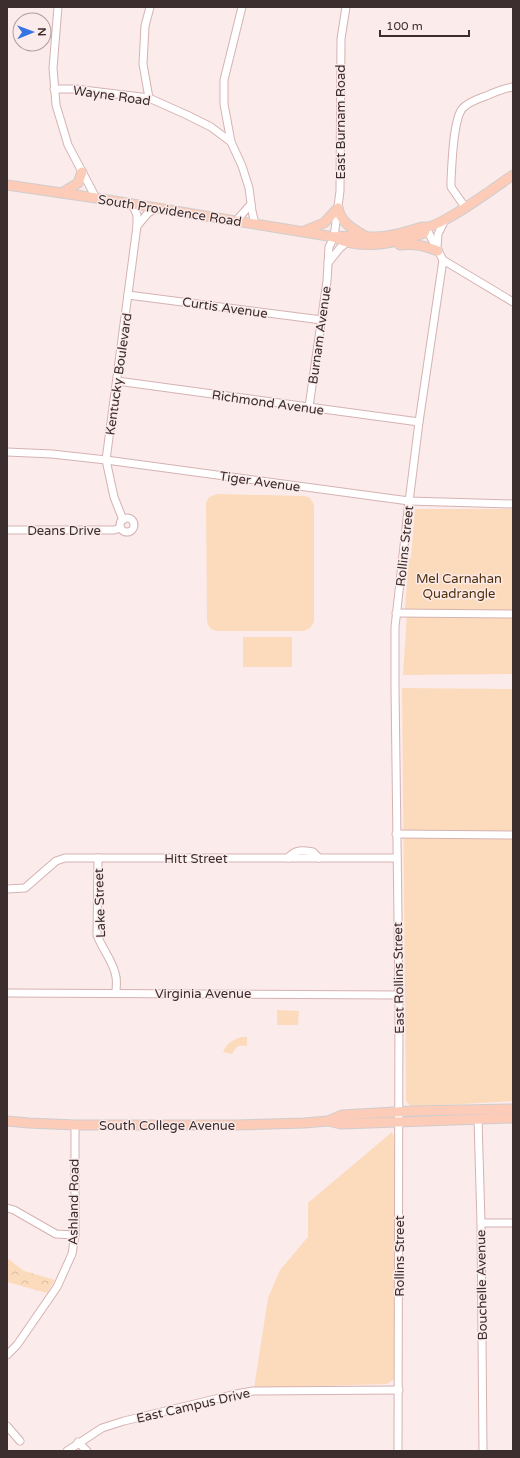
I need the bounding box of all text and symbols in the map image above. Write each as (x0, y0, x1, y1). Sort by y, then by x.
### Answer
north arrow (12, 12, 52, 52)
scale bar (380, 12, 469, 38)
text: 100 m (386, 19, 423, 33)
text: N (35, 27, 48, 36)
street label: East Burnam Road (333, 64, 349, 180)
street label: Wayne Road (72, 83, 152, 109)
street label: South Providence Road (97, 192, 243, 230)
street label: Burnam Avenue (305, 285, 335, 385)
street label: Curtis Avenue (181, 294, 269, 322)
street label: Kentucky Boulevard (102, 312, 136, 436)
street label: Richmond Avenue (211, 387, 325, 419)
street label: Tiger Avenue (218, 468, 301, 496)
street label: Rollins Street (393, 505, 417, 587)
street label: Deans Drive (27, 523, 101, 539)
park label: Mel Carnahan Quadrangle (416, 571, 502, 602)
street label: Hitt Street (164, 851, 228, 867)
street label: Lake Street (91, 868, 109, 938)
street label: East Rollins Street (390, 922, 408, 1034)
street label: Virginia Avenue (155, 986, 251, 1002)
street label: South College Avenue (99, 1118, 235, 1134)
street label: Ashland Road (65, 1159, 83, 1245)
street label: Rollins Street (392, 1215, 408, 1297)
street label: Bouchelle Avenue (473, 1229, 491, 1340)
street label: East Campus Drive (135, 1385, 252, 1427)

